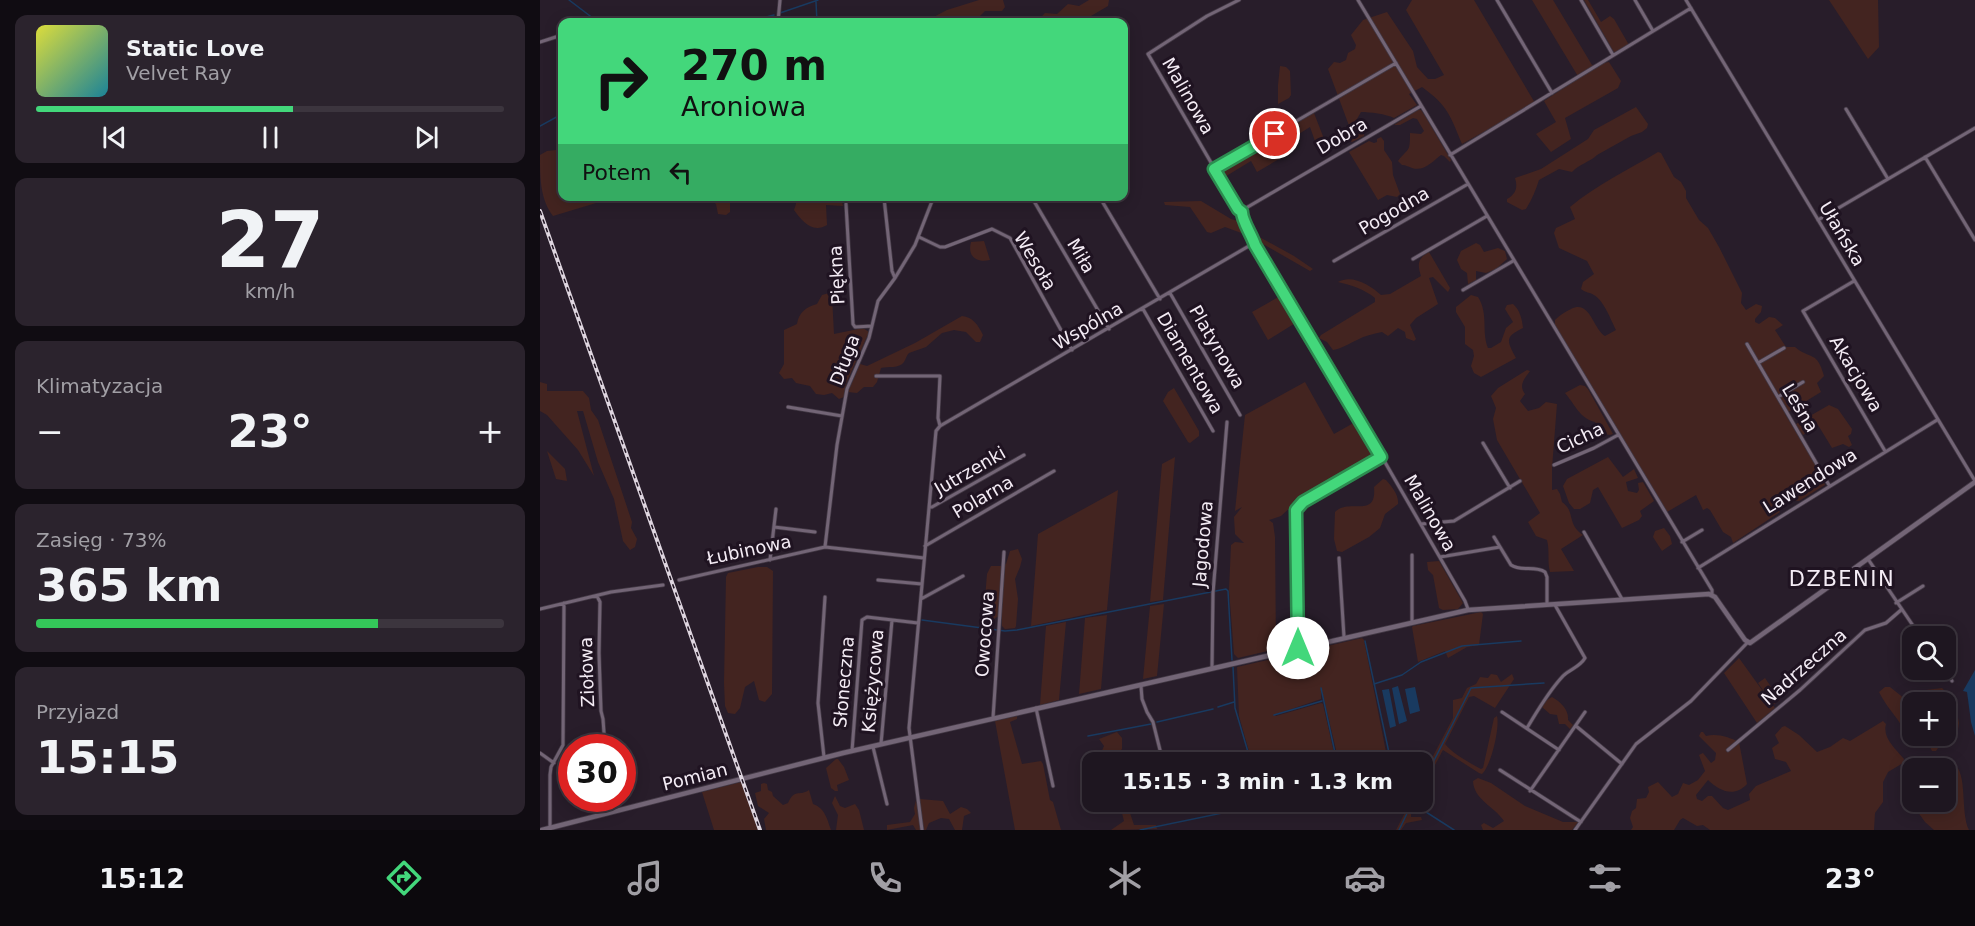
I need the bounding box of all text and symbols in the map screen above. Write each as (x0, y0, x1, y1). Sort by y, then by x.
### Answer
text: Static Love (126, 36, 264, 61)
text: 270 m (681, 41, 827, 90)
icon: right (582, 42, 660, 120)
street label: Malinowa (1158, 54, 1219, 138)
text: Velvet Ray (126, 61, 232, 85)
text: Aroniowa (681, 91, 806, 122)
pin (1249, 108, 1300, 159)
street label: Dobra (1313, 113, 1371, 158)
icon: arrive (1258, 117, 1291, 150)
icon: previous (98, 121, 131, 154)
icon: pause (254, 121, 287, 154)
icon: next (410, 121, 443, 154)
icon: left (664, 156, 697, 189)
text: Potem (582, 160, 652, 185)
street label: Pogodna (1355, 182, 1433, 239)
text: 27 (216, 195, 324, 285)
street label: Ułańska (1815, 198, 1870, 270)
street label: Wesoła (1010, 228, 1061, 294)
street label: Miła (1063, 235, 1100, 277)
street label: Piękna (824, 245, 849, 305)
text: km/h (245, 279, 295, 303)
street label: Wspólna (1049, 297, 1126, 354)
street label: Platynowa (1185, 301, 1250, 392)
street label: Diamentowa (1153, 308, 1228, 417)
street label: Długa (825, 331, 864, 388)
street label: Akacjowa (1826, 332, 1887, 416)
text: Klimatyzacja (36, 374, 163, 398)
street label: Leśna (1778, 380, 1823, 436)
text: 23° (227, 405, 313, 458)
text: − (36, 412, 64, 451)
text: + (476, 412, 504, 451)
street label: Cicha (1553, 417, 1607, 458)
street label: Jutrzenki (930, 442, 1009, 500)
street label: Lawendowa (1759, 443, 1860, 518)
street label: Polarna (949, 471, 1017, 522)
street label: Malinowa (1400, 471, 1461, 555)
street label: Jagodowa (1188, 500, 1217, 589)
text: Zasięg · 73% (36, 528, 166, 552)
street label: Łubinowa (704, 530, 793, 569)
text: 365 km (36, 559, 222, 612)
district label: DZBENIN (1789, 567, 1895, 591)
street label: Owocowa (971, 590, 998, 678)
position arrow (1266, 616, 1330, 680)
street label: Nadrzeczna (1757, 624, 1850, 709)
map controls (1902, 626, 1956, 812)
button: search (1902, 626, 1956, 680)
street label: Księżycowa (858, 628, 887, 734)
street label: Słoneczna (829, 635, 858, 729)
street label: Ziołowa (575, 637, 598, 707)
button: + (1902, 692, 1956, 746)
text: Przyjazd (36, 700, 119, 724)
text: 15:15 (36, 731, 179, 784)
speed limit sign: 30 (558, 734, 636, 812)
street label: Pomian (660, 758, 730, 795)
button: − (1902, 758, 1956, 812)
text: 15:15 · 3 min · 1.3 km (1122, 769, 1393, 794)
icon: directions (383, 857, 425, 899)
icon: music (624, 857, 666, 899)
icon: phone (864, 857, 906, 899)
icon: climate (1104, 857, 1146, 899)
icon: car (1344, 857, 1386, 899)
icon: filters (1584, 857, 1626, 899)
text: 15:12 (99, 863, 185, 894)
text: 23° (1825, 863, 1876, 894)

